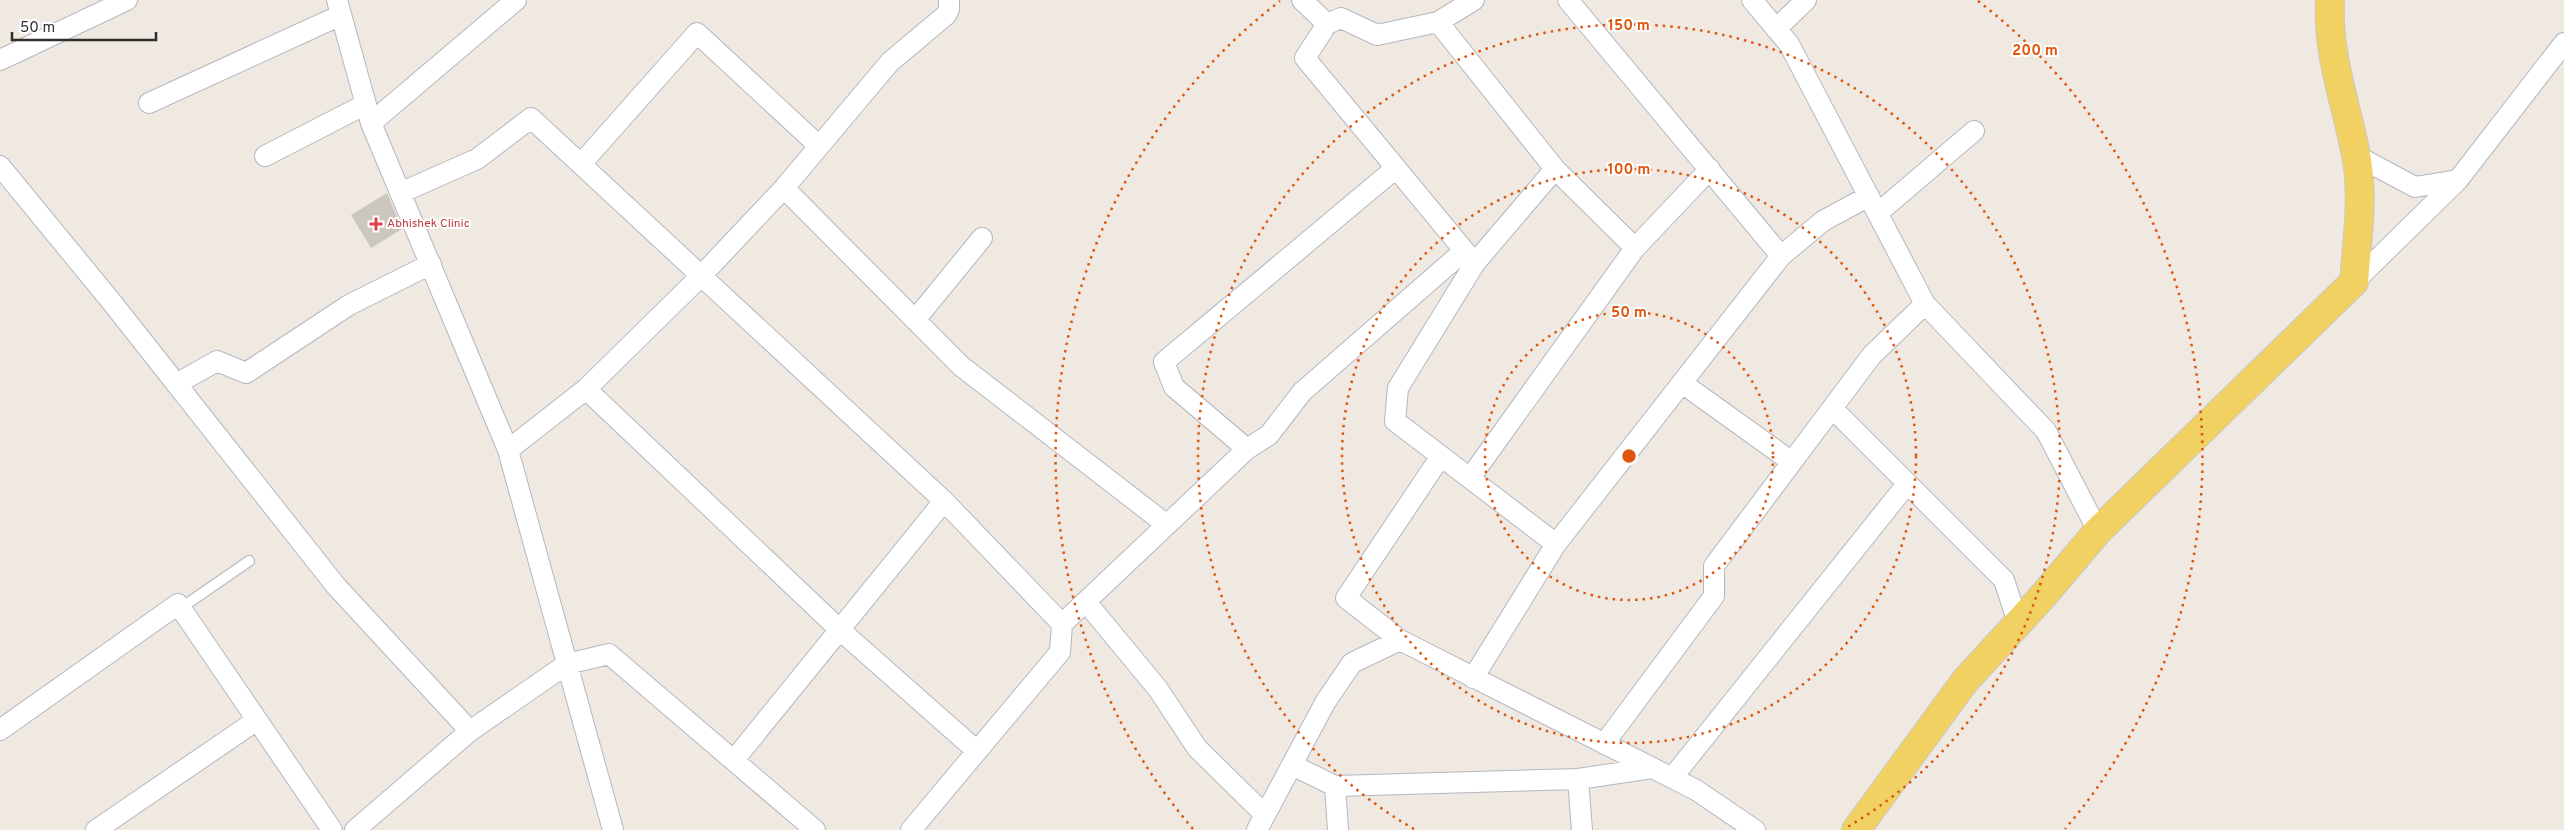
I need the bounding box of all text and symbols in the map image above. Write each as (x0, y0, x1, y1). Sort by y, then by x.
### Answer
scale bar (12, 10, 156, 42)
text: 150 m (1608, 17, 1650, 36)
text: 50 m (20, 19, 55, 38)
text: 200 m (2012, 42, 2058, 61)
text: 100 m (1608, 161, 1650, 180)
place label: Abhishek Clinic (387, 216, 470, 232)
marker: Abhishek Clinic (369, 217, 383, 231)
text: 50 m (1611, 304, 1647, 323)
centre of rings (1620, 447, 1638, 465)

